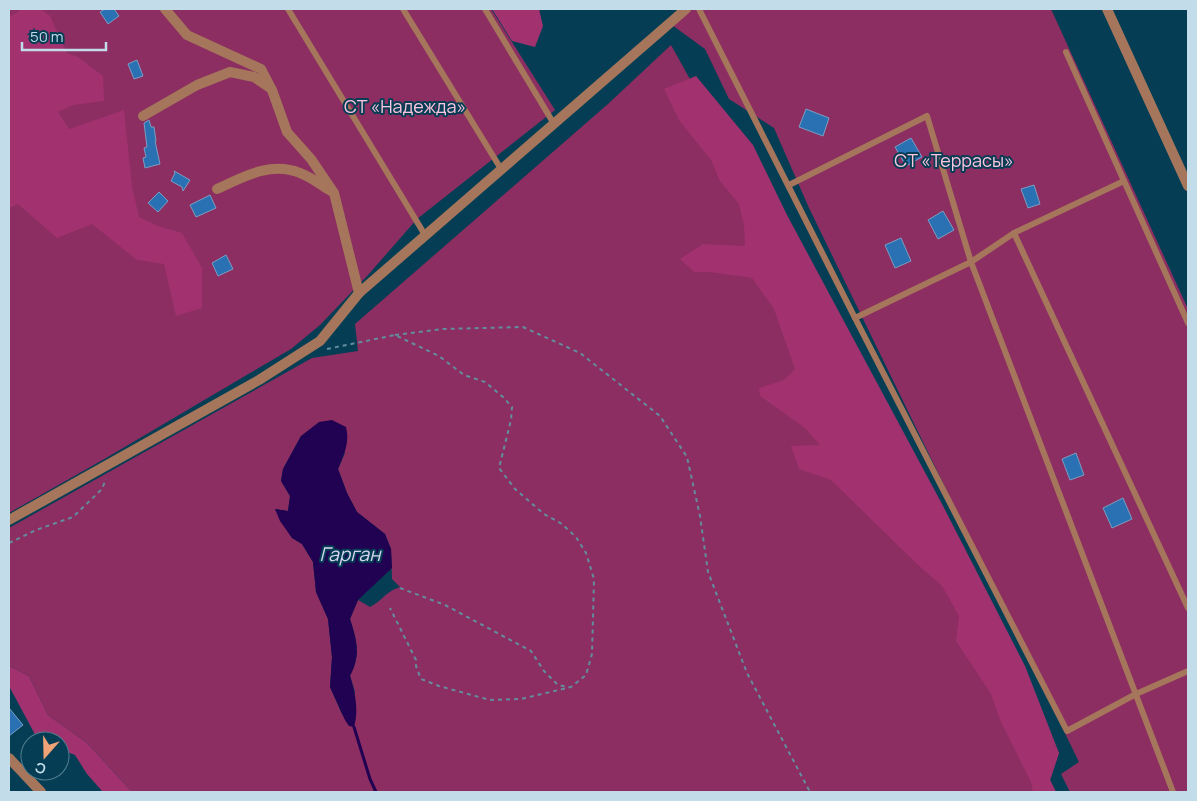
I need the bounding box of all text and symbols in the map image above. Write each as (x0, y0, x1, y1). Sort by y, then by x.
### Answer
scale bar (22, 20, 106, 52)
text: 50 m (30, 26, 64, 47)
park label: СТ «Надежда» (344, 94, 466, 118)
park label: СТ «Террасы» (894, 148, 1014, 172)
water label: Гарган (320, 541, 382, 567)
north arrow (20, 731, 70, 781)
text: С (32, 758, 48, 779)

